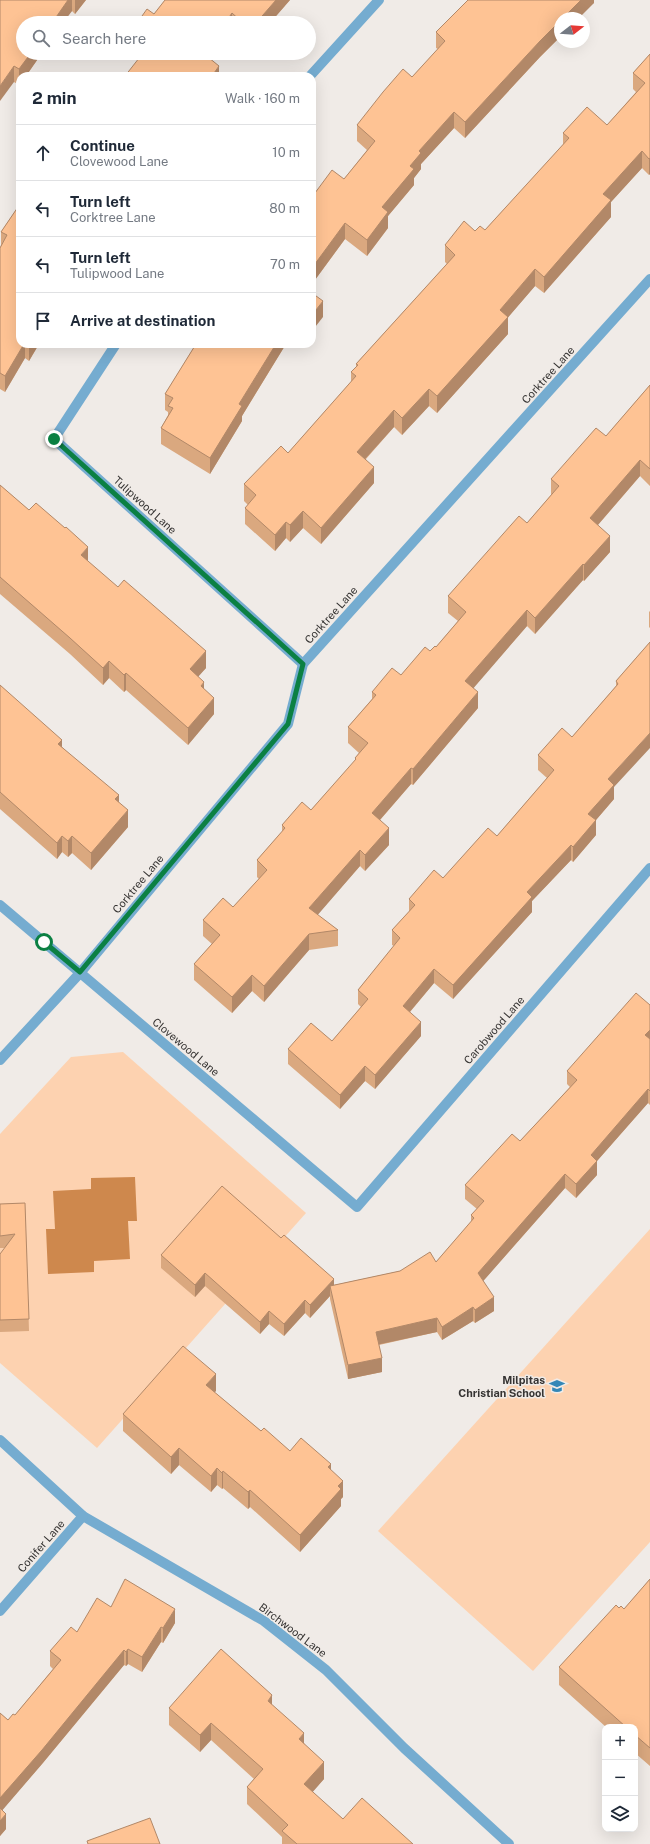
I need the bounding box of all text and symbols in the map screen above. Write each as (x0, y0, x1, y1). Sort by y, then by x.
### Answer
north arrow (554, 12, 590, 48)
search box (16, 16, 316, 60)
icon: search (30, 27, 52, 49)
text: Search here (62, 30, 146, 47)
text: 2 min (32, 88, 77, 108)
text: Walk · 160 m (225, 91, 300, 106)
text: Continue (70, 137, 135, 154)
icon: ahead (32, 142, 54, 164)
text: 10 m (272, 145, 300, 160)
text: Clovewood Lane (70, 154, 168, 169)
text: Turn left (70, 193, 131, 210)
icon: left (32, 198, 54, 220)
text: 80 m (269, 201, 300, 216)
text: Corktree Lane (70, 210, 156, 225)
text: Turn left (70, 249, 131, 266)
icon: left (32, 254, 54, 276)
text: 70 m (270, 257, 300, 272)
text: Tulipwood Lane (70, 266, 164, 281)
icon: arrive (32, 310, 54, 332)
text: Arrive at destination (70, 312, 215, 329)
street label: Corktree Lane (519, 344, 577, 406)
route end (45, 430, 63, 448)
street label: Tulipwood Lane (111, 474, 179, 536)
street label: Corktree Lane (302, 584, 360, 646)
street label: Corktree Lane (110, 852, 166, 916)
route start (35, 933, 53, 951)
street label: Carobwood Lane (461, 994, 527, 1066)
street label: Clovewood Lane (150, 1016, 222, 1078)
place label: Milpitas Christian School (458, 1374, 545, 1399)
school or university icon: Milpitas Christian School (548, 1377, 566, 1395)
street label: Conifer Lane (15, 1517, 67, 1575)
street label: Birchwood Lane (257, 1601, 329, 1659)
map controls (602, 1724, 638, 1832)
button: + (602, 1724, 638, 1760)
button: − (602, 1760, 638, 1796)
button: layers (602, 1796, 638, 1832)

